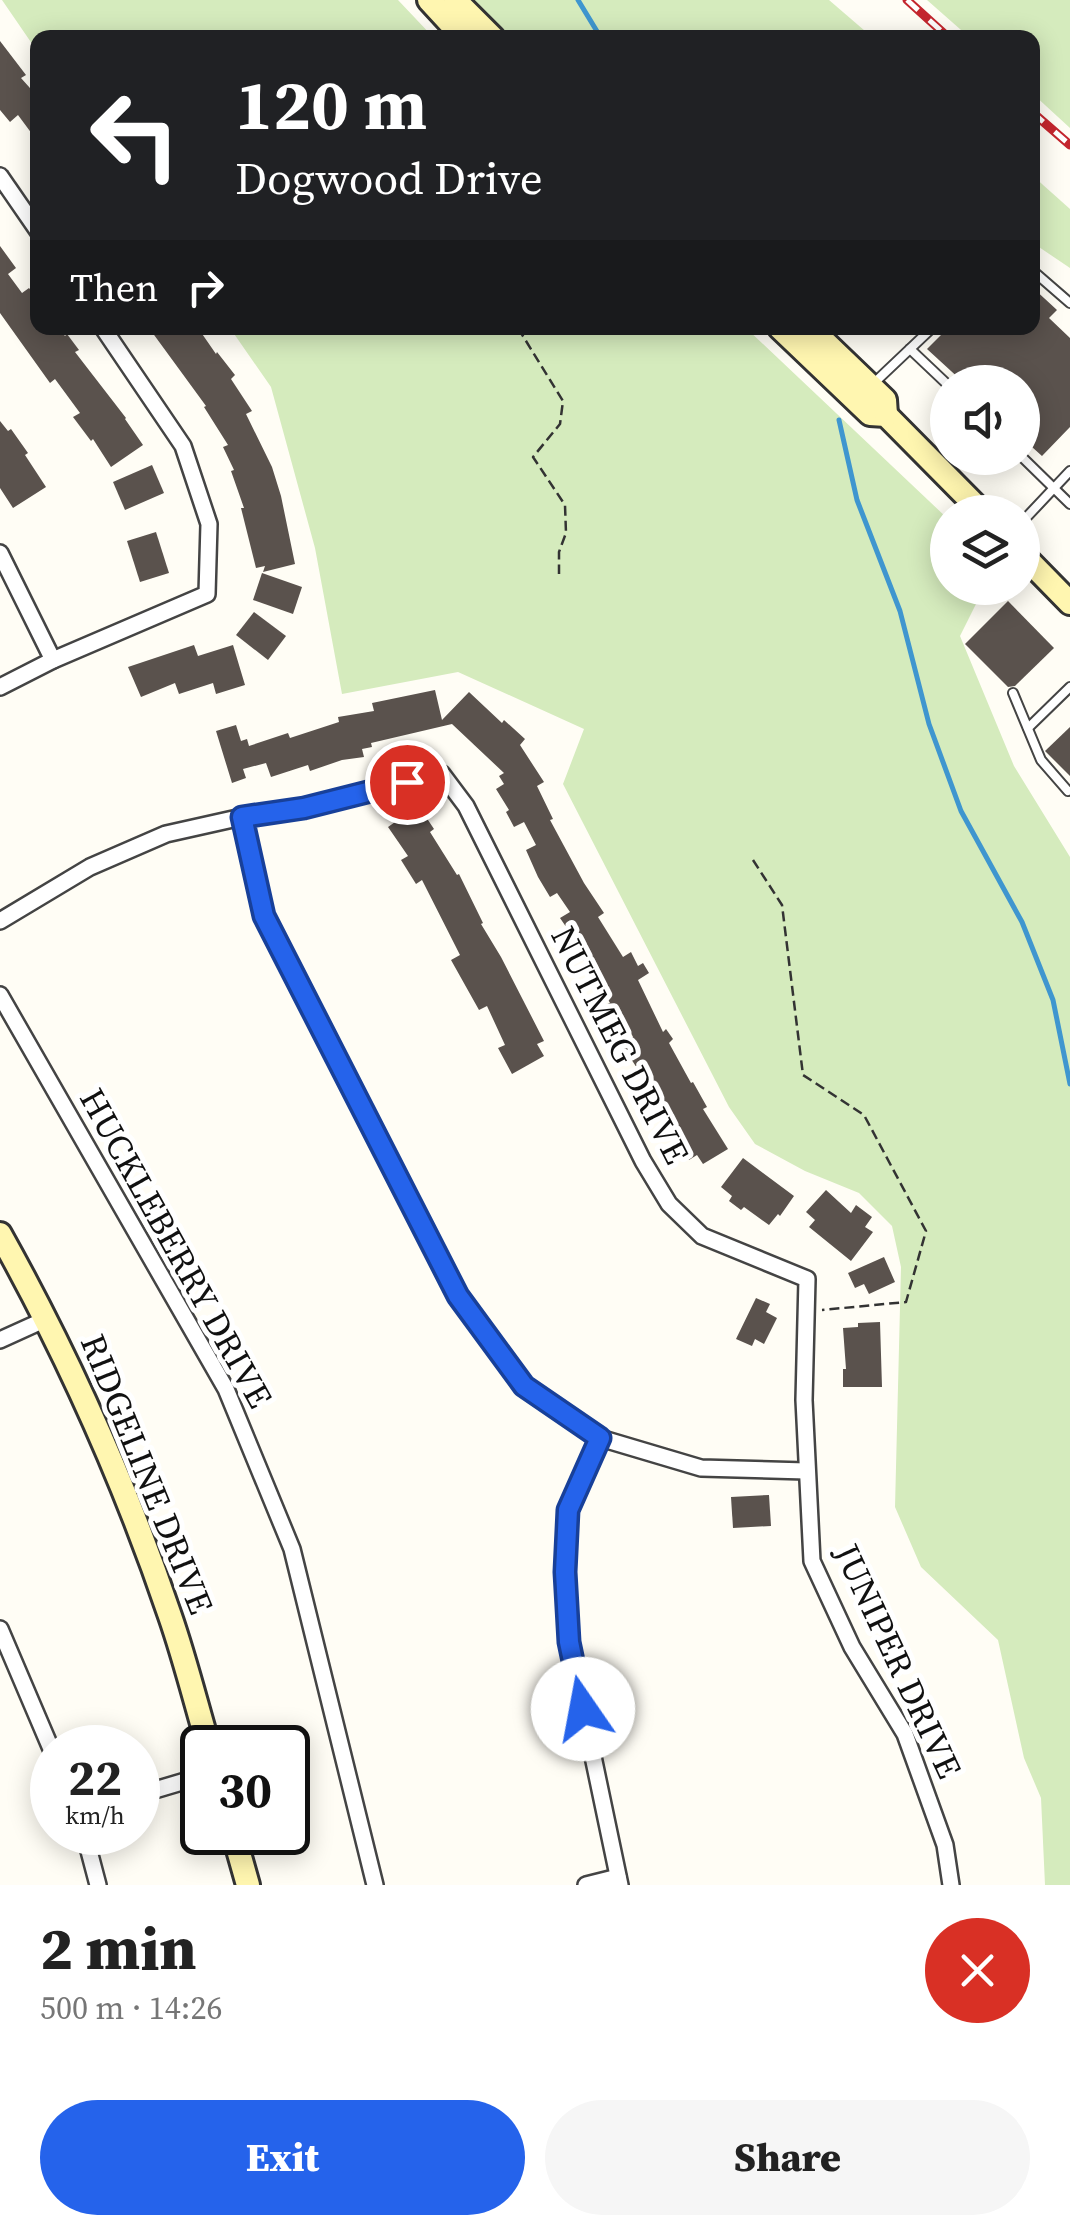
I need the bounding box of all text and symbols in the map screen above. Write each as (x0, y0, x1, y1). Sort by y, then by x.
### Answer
text: 120 m (235, 56, 427, 152)
icon: left (70, 70, 200, 200)
text: Dogwood Drive (235, 147, 543, 209)
icon: right (178, 260, 233, 315)
text: Then (70, 262, 158, 314)
map controls (930, 365, 1040, 605)
button: sound (930, 365, 1040, 475)
button: layers (930, 495, 1040, 605)
pin (365, 740, 450, 825)
icon: arrive (380, 755, 435, 810)
street label: NUTMEG DRIVE (539, 918, 701, 1172)
street label: HUCKLEBERRY DRIVE (68, 1080, 284, 1416)
street label: RIDGELINE DRIVE (69, 1327, 225, 1621)
street label: JUNIPER DRIVE (822, 1535, 973, 1786)
position arrow (531, 1657, 635, 1761)
speed limit sign: 30 (180, 1725, 310, 1855)
text: 22 (68, 1743, 122, 1812)
text: km/h (65, 1798, 125, 1832)
text: 2 min (40, 1907, 196, 1989)
button: close (925, 1918, 1030, 2023)
text: 500 m · 14:26 (40, 1986, 222, 2030)
button: Exit (40, 2100, 525, 2215)
button: Share (545, 2100, 1030, 2215)

